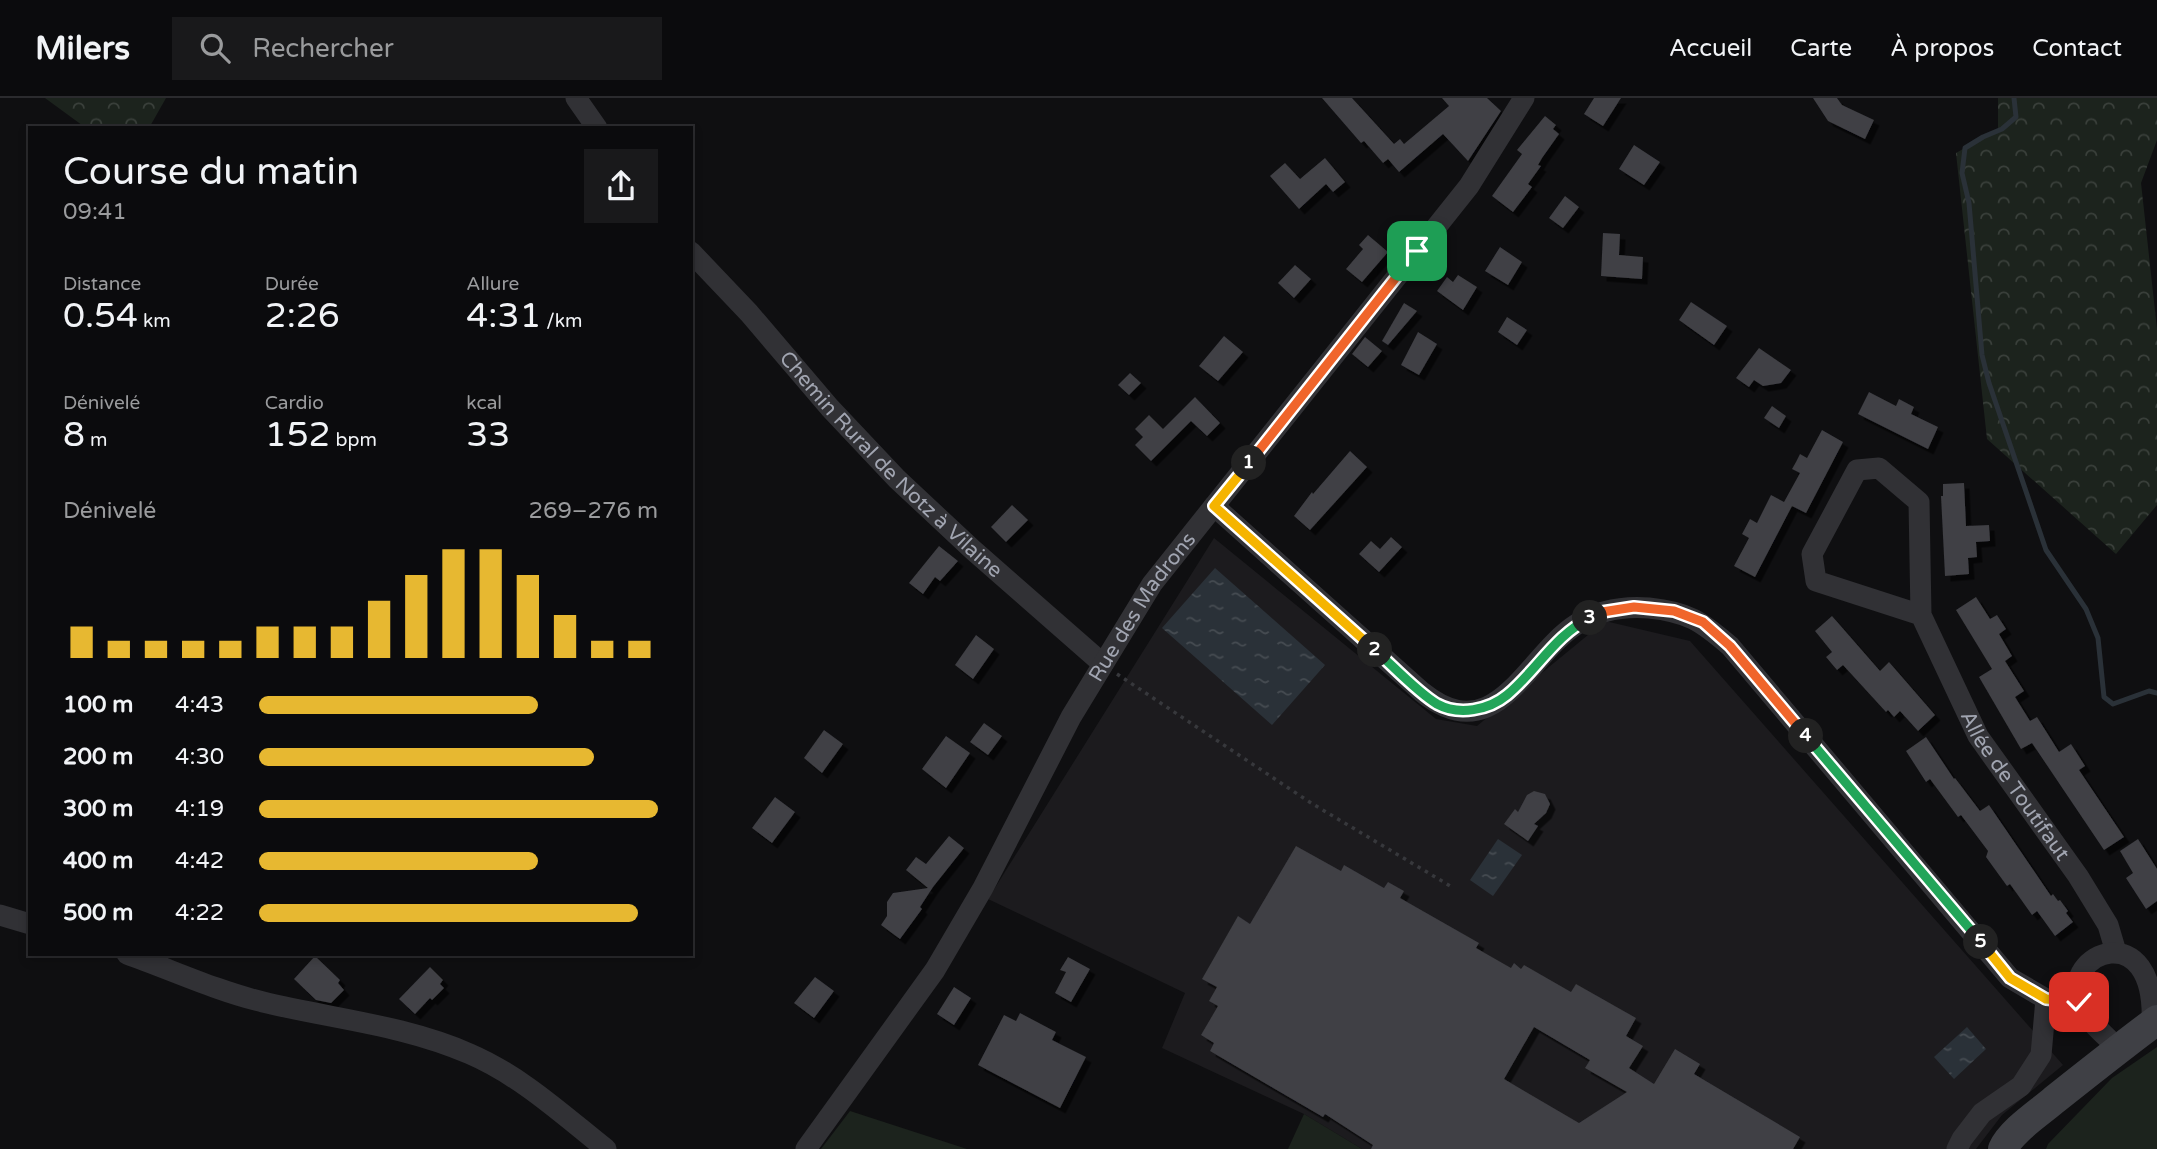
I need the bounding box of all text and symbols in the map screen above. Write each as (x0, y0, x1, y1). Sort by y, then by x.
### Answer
search box (172, 17, 662, 80)
text: Milers (35, 29, 130, 68)
icon: search (196, 29, 234, 67)
text: Rechercher (252, 33, 394, 64)
text: Accueil (1669, 34, 1752, 63)
text: Carte (1790, 34, 1852, 63)
text: À propos (1890, 34, 1994, 63)
text: Contact (2032, 34, 2122, 63)
text: Course du matin (63, 149, 359, 195)
button: share (584, 149, 658, 223)
text: 09:41 (63, 198, 127, 226)
pin (1387, 221, 1447, 281)
icon: arrive (1398, 232, 1436, 270)
text: Distance (63, 273, 141, 295)
text: Durée (265, 273, 319, 295)
text: Allure (466, 273, 519, 295)
text: 0.54 (63, 295, 138, 337)
text: 2:26 (265, 295, 340, 337)
text: 4:31 (466, 295, 541, 337)
text: km (138, 310, 171, 332)
text: /km (541, 310, 583, 332)
street label: Chemin Rural de Notz à Vilaine (774, 346, 1008, 583)
text: Dénivelé (63, 392, 140, 414)
text: Cardio (265, 392, 324, 414)
text: kcal (466, 392, 502, 414)
text: 8 (63, 414, 85, 456)
text: 152 (265, 414, 331, 456)
text: 33 (466, 414, 510, 456)
text: m (85, 429, 107, 451)
text: bpm (331, 429, 377, 451)
pin: 1 (1232, 446, 1266, 480)
text: 1 (1243, 451, 1254, 473)
text: Dénivelé (63, 497, 156, 525)
text: 269–276 m (529, 497, 658, 525)
street label: Rue des Madrons (1083, 528, 1201, 686)
pin: 3 (1572, 601, 1608, 636)
text: 3 (1584, 606, 1595, 628)
pin: 2 (1358, 632, 1392, 668)
text: 2 (1369, 638, 1380, 660)
text: 100 m (63, 691, 133, 719)
text: 4:43 (175, 691, 224, 719)
street label: Allée de Toutifaut (1955, 707, 2075, 866)
pin: 4 (1788, 718, 1824, 754)
text: 4 (1800, 724, 1811, 746)
text: 200 m (63, 743, 133, 771)
text: 4:30 (175, 743, 224, 771)
text: 300 m (63, 795, 133, 823)
text: 4:19 (175, 795, 224, 823)
text: 400 m (63, 847, 133, 875)
text: 4:42 (175, 847, 224, 875)
text: 500 m (63, 899, 133, 927)
text: 4:22 (175, 899, 224, 927)
pin: 5 (1964, 924, 1998, 960)
text: 5 (1975, 930, 1986, 952)
pin (2049, 972, 2109, 1032)
icon: check (2060, 983, 2098, 1021)

